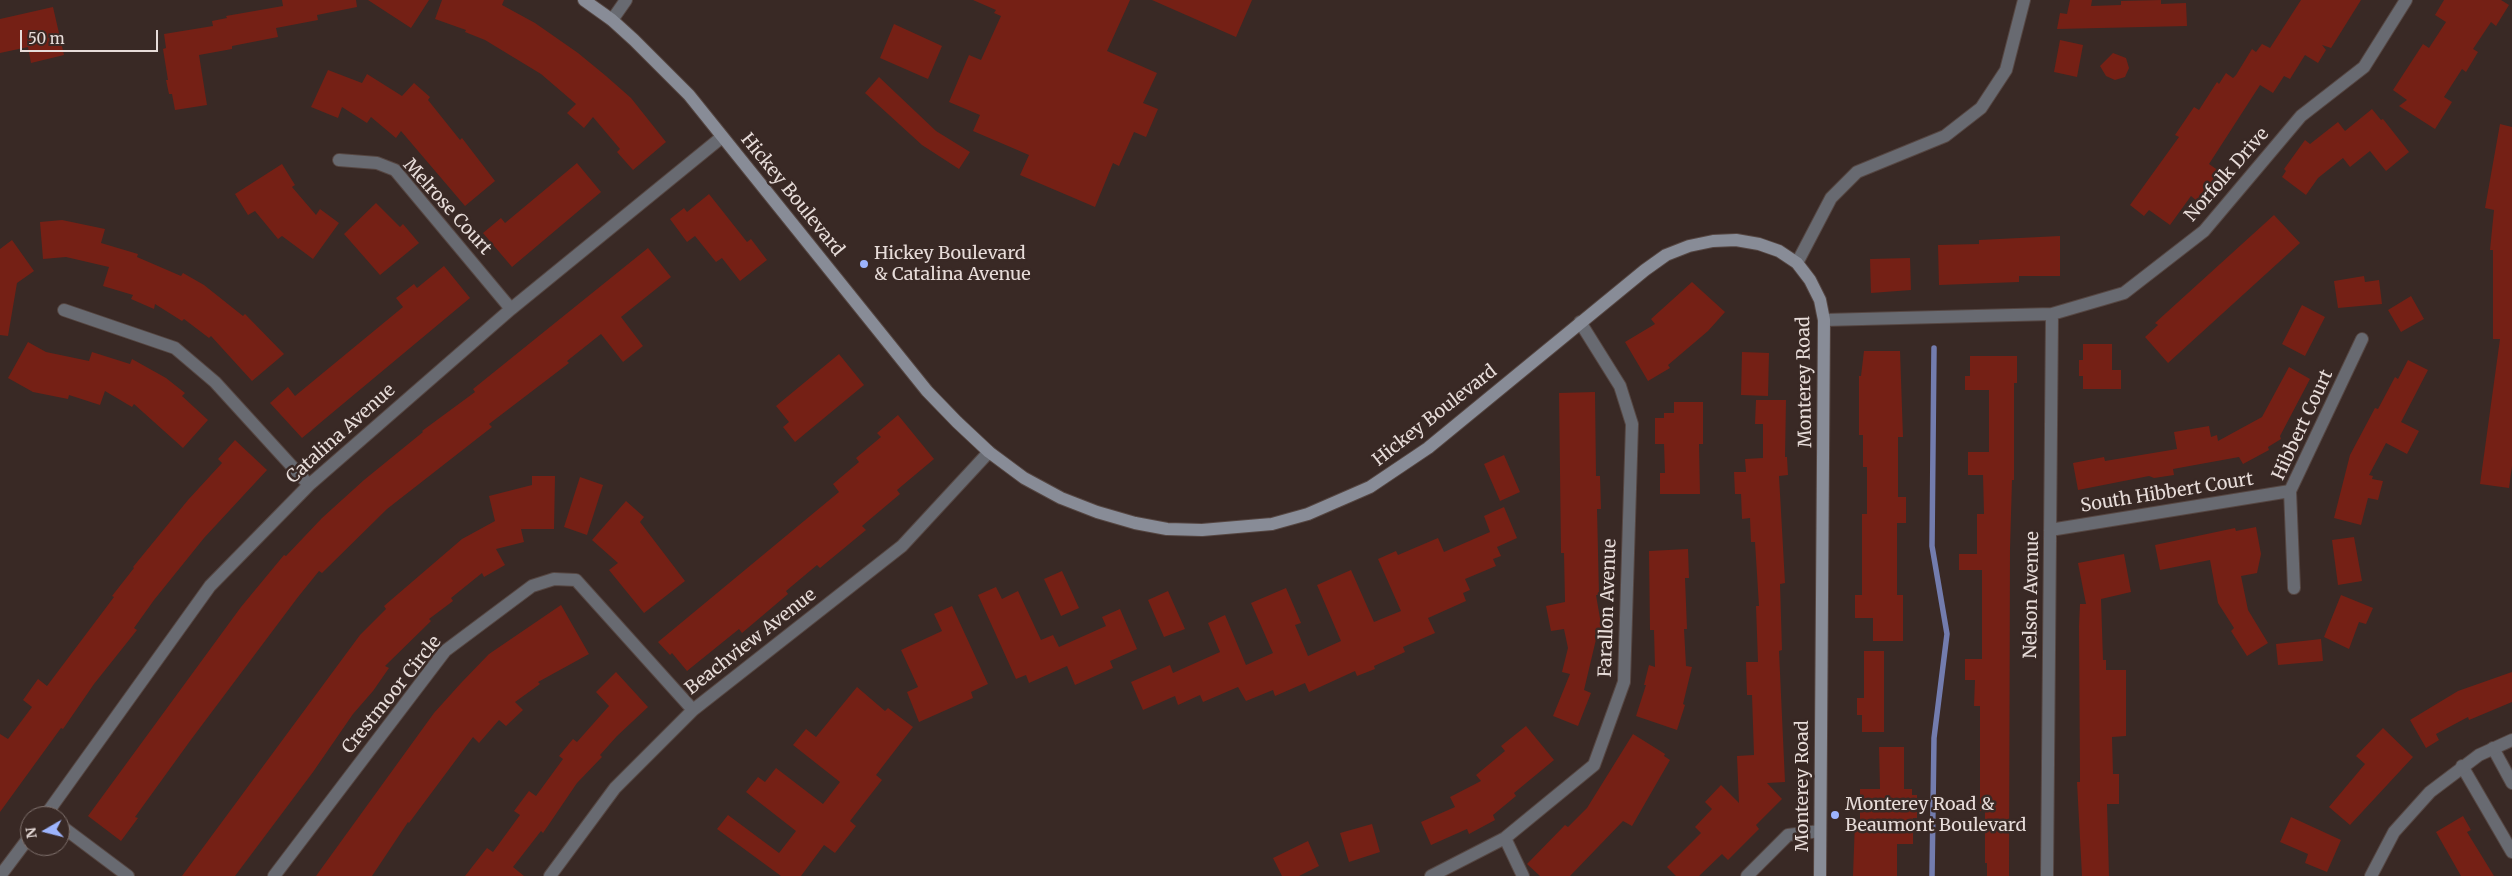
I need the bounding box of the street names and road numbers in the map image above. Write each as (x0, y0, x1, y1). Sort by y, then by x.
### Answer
street label: Norfolk Drive (2180, 124, 2274, 226)
street label: Hickey Boulevard (736, 129, 848, 261)
street label: Melrose Court (398, 155, 496, 259)
street label: Monterey Road (1793, 316, 1817, 448)
street label: Hickey Boulevard (1369, 361, 1501, 471)
street label: Hibbert Court (2268, 366, 2338, 484)
street label: Catalina Avenue (282, 380, 400, 488)
street label: South Hibbert Court (2079, 469, 2255, 517)
street label: Nelson Avenue (2020, 531, 2044, 659)
street label: Farallon Avenue (1595, 538, 1621, 678)
street label: Beachview Avenue (681, 584, 821, 700)
street label: Crestmoor Circle (338, 632, 446, 758)
street label: Monterey Road (1792, 720, 1814, 852)

